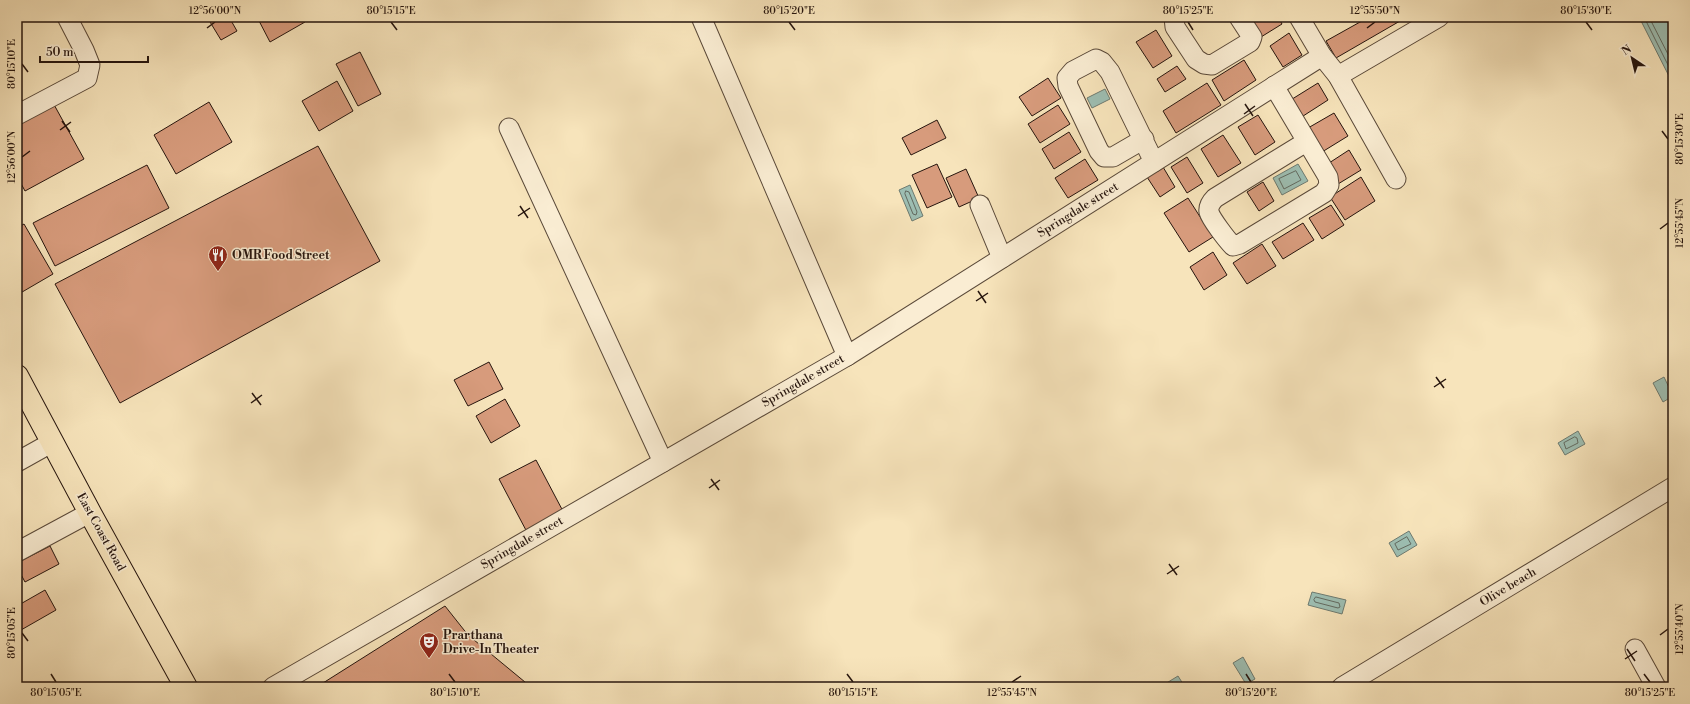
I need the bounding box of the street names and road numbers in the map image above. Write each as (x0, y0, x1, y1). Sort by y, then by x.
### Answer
street label: Springdale street (1035, 179, 1122, 241)
street label: Springdale street (759, 351, 847, 411)
street label: East Coast Road (73, 490, 129, 574)
street label: Springdale street (478, 513, 566, 573)
street label: Olive beach (1477, 564, 1539, 610)

